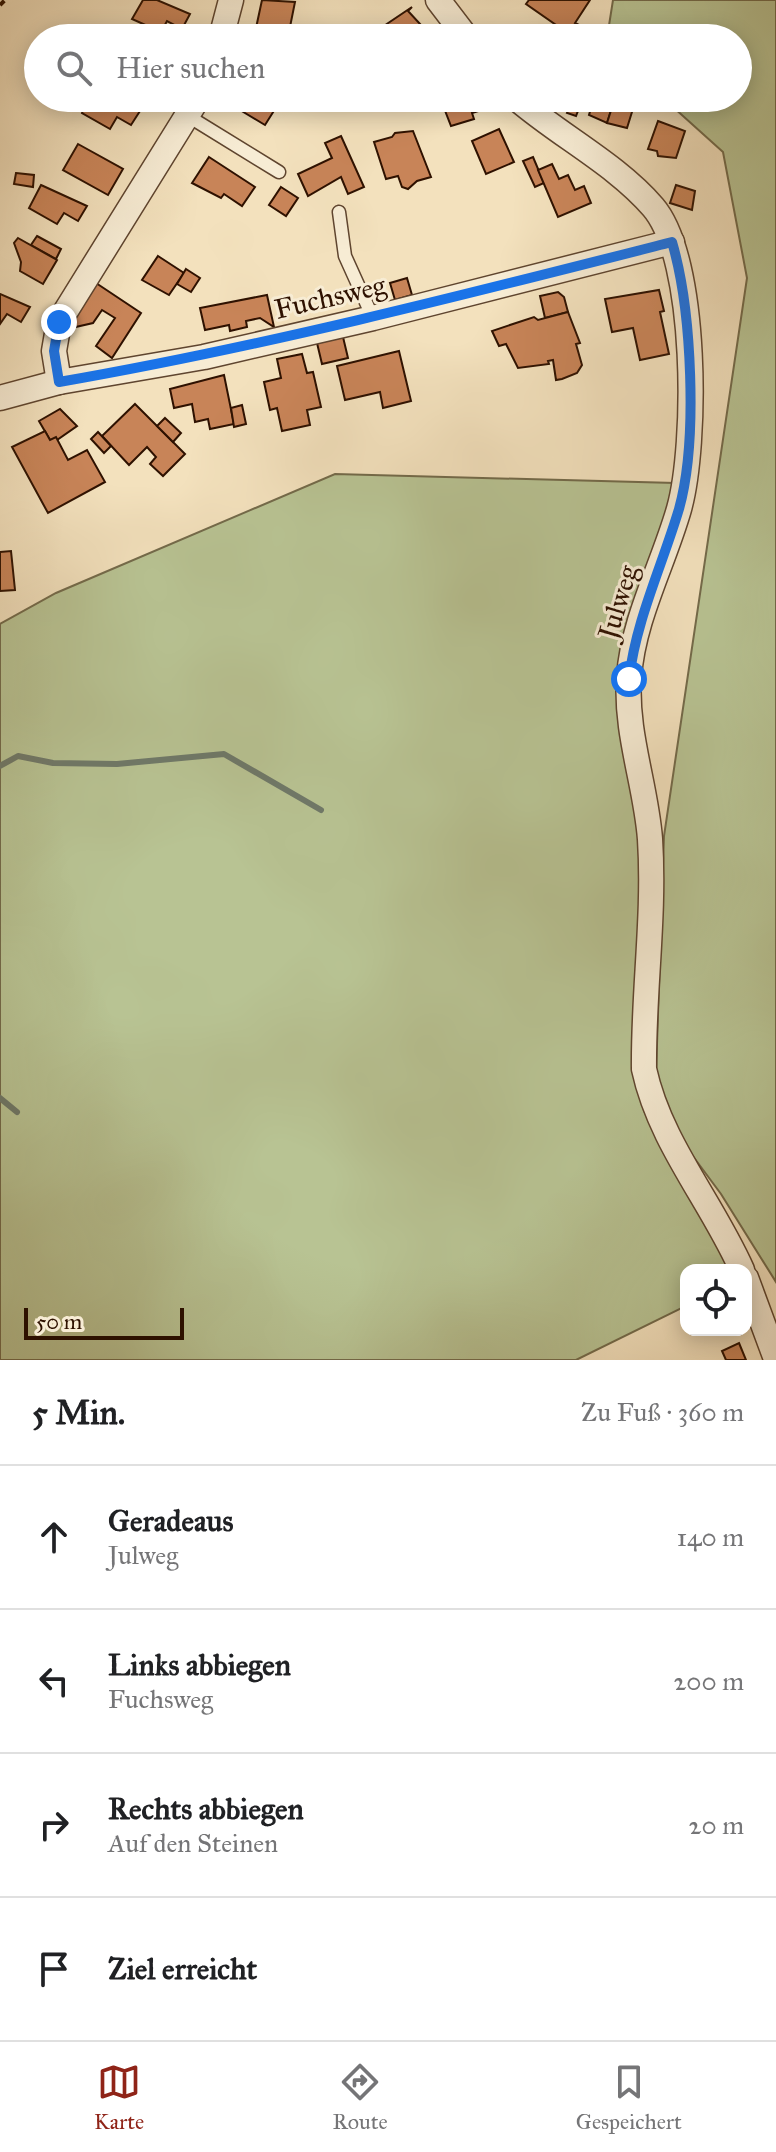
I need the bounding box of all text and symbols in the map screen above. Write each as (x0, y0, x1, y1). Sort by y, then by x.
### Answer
search box (24, 24, 752, 112)
icon: search (52, 46, 96, 90)
text: Hier suchen (116, 50, 265, 86)
street label: Fuchsweg (271, 267, 390, 327)
route end (41, 304, 77, 340)
street label: Julweg (589, 560, 646, 646)
route start (611, 661, 647, 697)
map controls (680, 1264, 752, 1336)
button: locate (680, 1264, 752, 1336)
scale bar (24, 1304, 184, 1340)
text: 50 m (36, 1308, 82, 1335)
text: 5 Min. (32, 1392, 125, 1433)
text: Zu Fuß · 360 m (581, 1396, 744, 1428)
text: Geradeaus (108, 1503, 234, 1539)
icon: ahead (32, 1515, 76, 1559)
text: 140 m (677, 1521, 744, 1553)
text: Julweg (108, 1539, 178, 1571)
text: Links abbiegen (108, 1647, 291, 1683)
icon: left (32, 1659, 76, 1703)
text: 200 m (673, 1665, 744, 1697)
text: Fuchsweg (108, 1683, 213, 1715)
text: Rechts abbiegen (108, 1791, 304, 1827)
icon: right (32, 1803, 76, 1847)
text: 20 m (689, 1809, 744, 1841)
text: Auf den Steinen (108, 1827, 278, 1859)
icon: arrive (32, 1947, 76, 1991)
text: Ziel erreicht (108, 1951, 257, 1987)
tab: Karte (94, 2060, 144, 2135)
tab: Route (332, 2060, 388, 2135)
tab: Gespeichert (576, 2060, 682, 2135)

